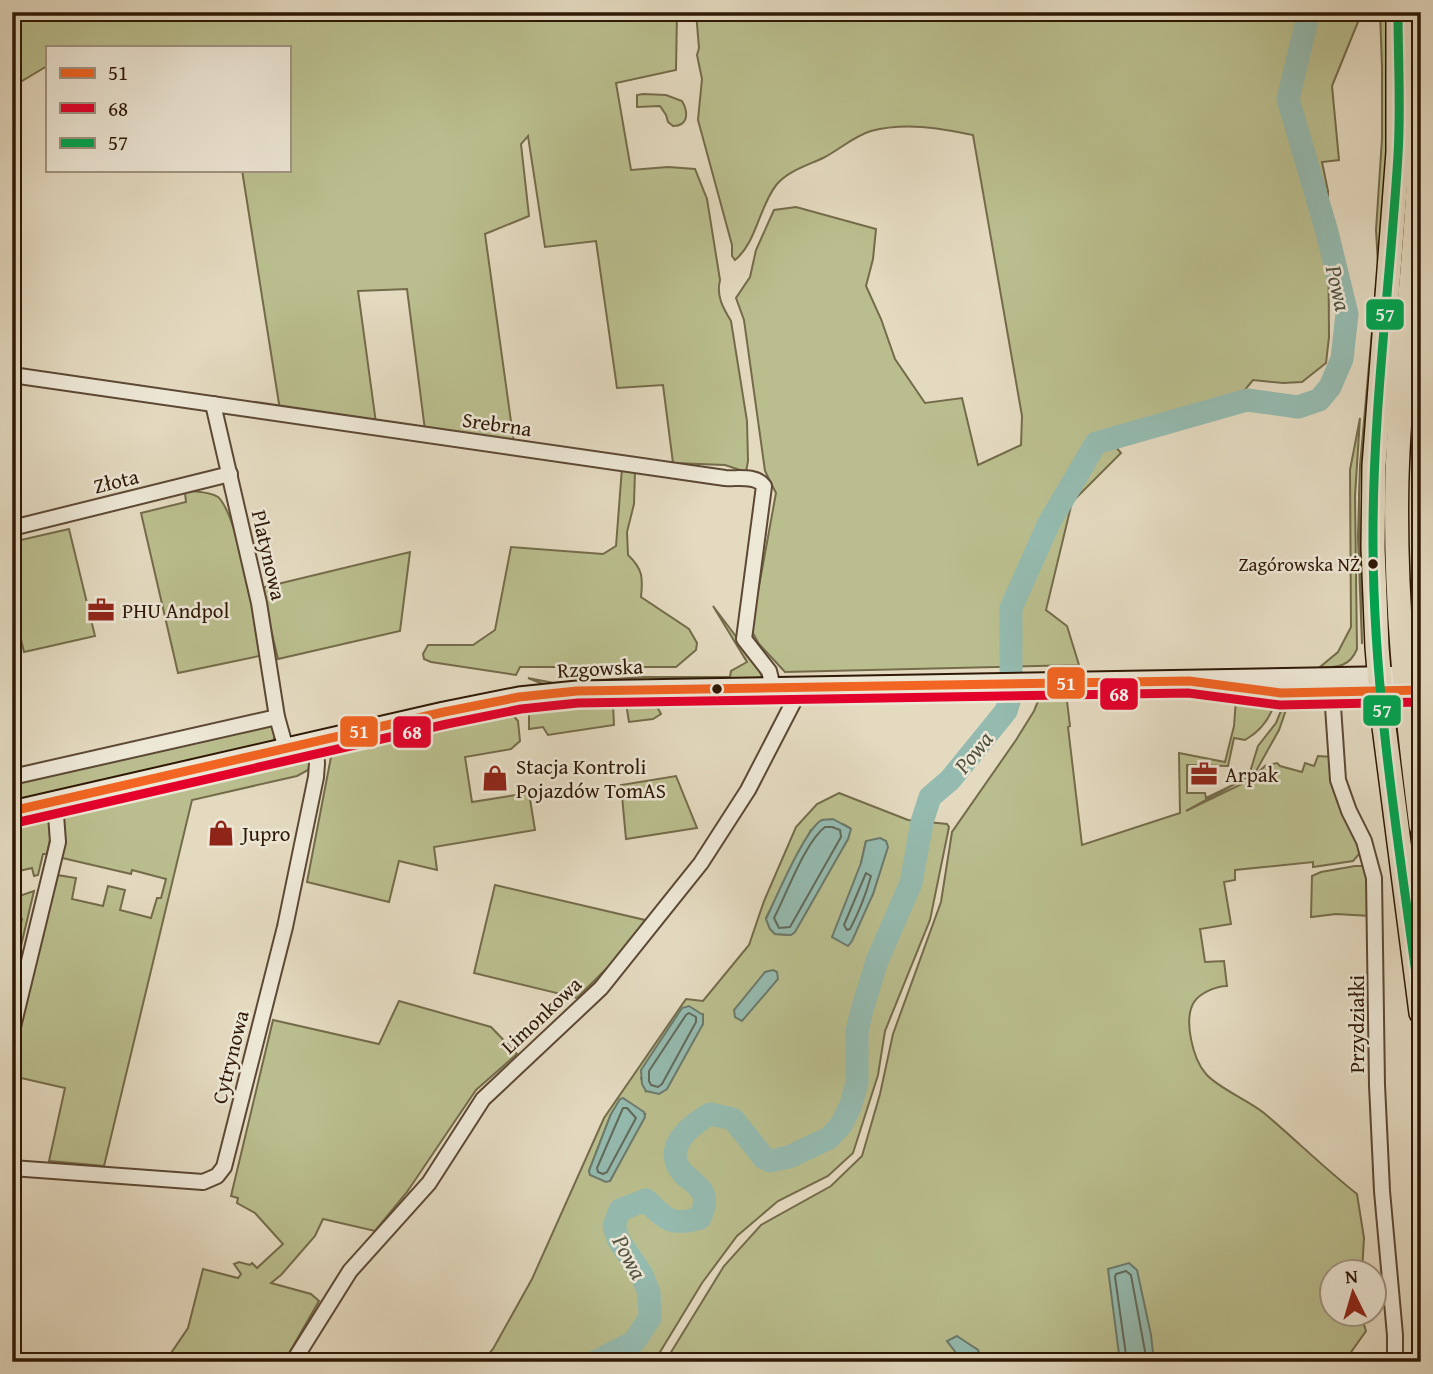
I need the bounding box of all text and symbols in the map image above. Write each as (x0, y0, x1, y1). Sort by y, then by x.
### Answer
legend (46, 46, 290, 172)
text: 51 (108, 57, 128, 88)
text: 68 (108, 93, 128, 124)
text: 57 (108, 127, 128, 158)
water label: Powa (1317, 261, 1360, 315)
line badge: 57 (1365, 298, 1405, 331)
text: 57 (1375, 300, 1395, 328)
street label: Srebrna (460, 404, 534, 444)
street label: Złota (90, 460, 142, 502)
street label: Platynowa (244, 507, 294, 603)
place label: Zagórowska NŻ (1239, 550, 1360, 578)
marker: Zagórowska NŻ (1366, 557, 1380, 571)
office icon: PHU Andpol (86, 595, 116, 625)
place label: PHU Andpol (122, 595, 229, 626)
street label: Rzgowska (556, 650, 644, 686)
line badge: 51 (1046, 666, 1086, 700)
text: 51 (1056, 669, 1076, 697)
line badge: 68 (1099, 677, 1139, 711)
text: 68 (1109, 680, 1129, 708)
unlabelled marker (710, 682, 724, 696)
line badge: 57 (1362, 694, 1402, 727)
text: 57 (1372, 696, 1392, 724)
line badge: 51 (339, 715, 379, 748)
line badge: 68 (392, 715, 432, 749)
text: 51 (349, 717, 369, 745)
text: 68 (402, 718, 422, 746)
water label: Powa (945, 723, 1001, 781)
place label: Stacja Kontroli Pojazdów TomAS (516, 751, 666, 806)
office icon: Arpak (1189, 759, 1219, 789)
place label: Arpak (1225, 759, 1279, 790)
shop icon: Stacja Kontroli Pojazdów TomAS (480, 763, 510, 793)
shop icon: Jupro (206, 818, 236, 848)
place label: Jupro (239, 818, 290, 849)
street label: Limonkowa (494, 969, 589, 1061)
street label: Przydziałki (1341, 975, 1372, 1073)
street label: Cytrynowa (203, 1007, 257, 1107)
water label: Powa (604, 1228, 656, 1286)
north arrow (1318, 1258, 1388, 1328)
text: N (1344, 1262, 1359, 1291)

